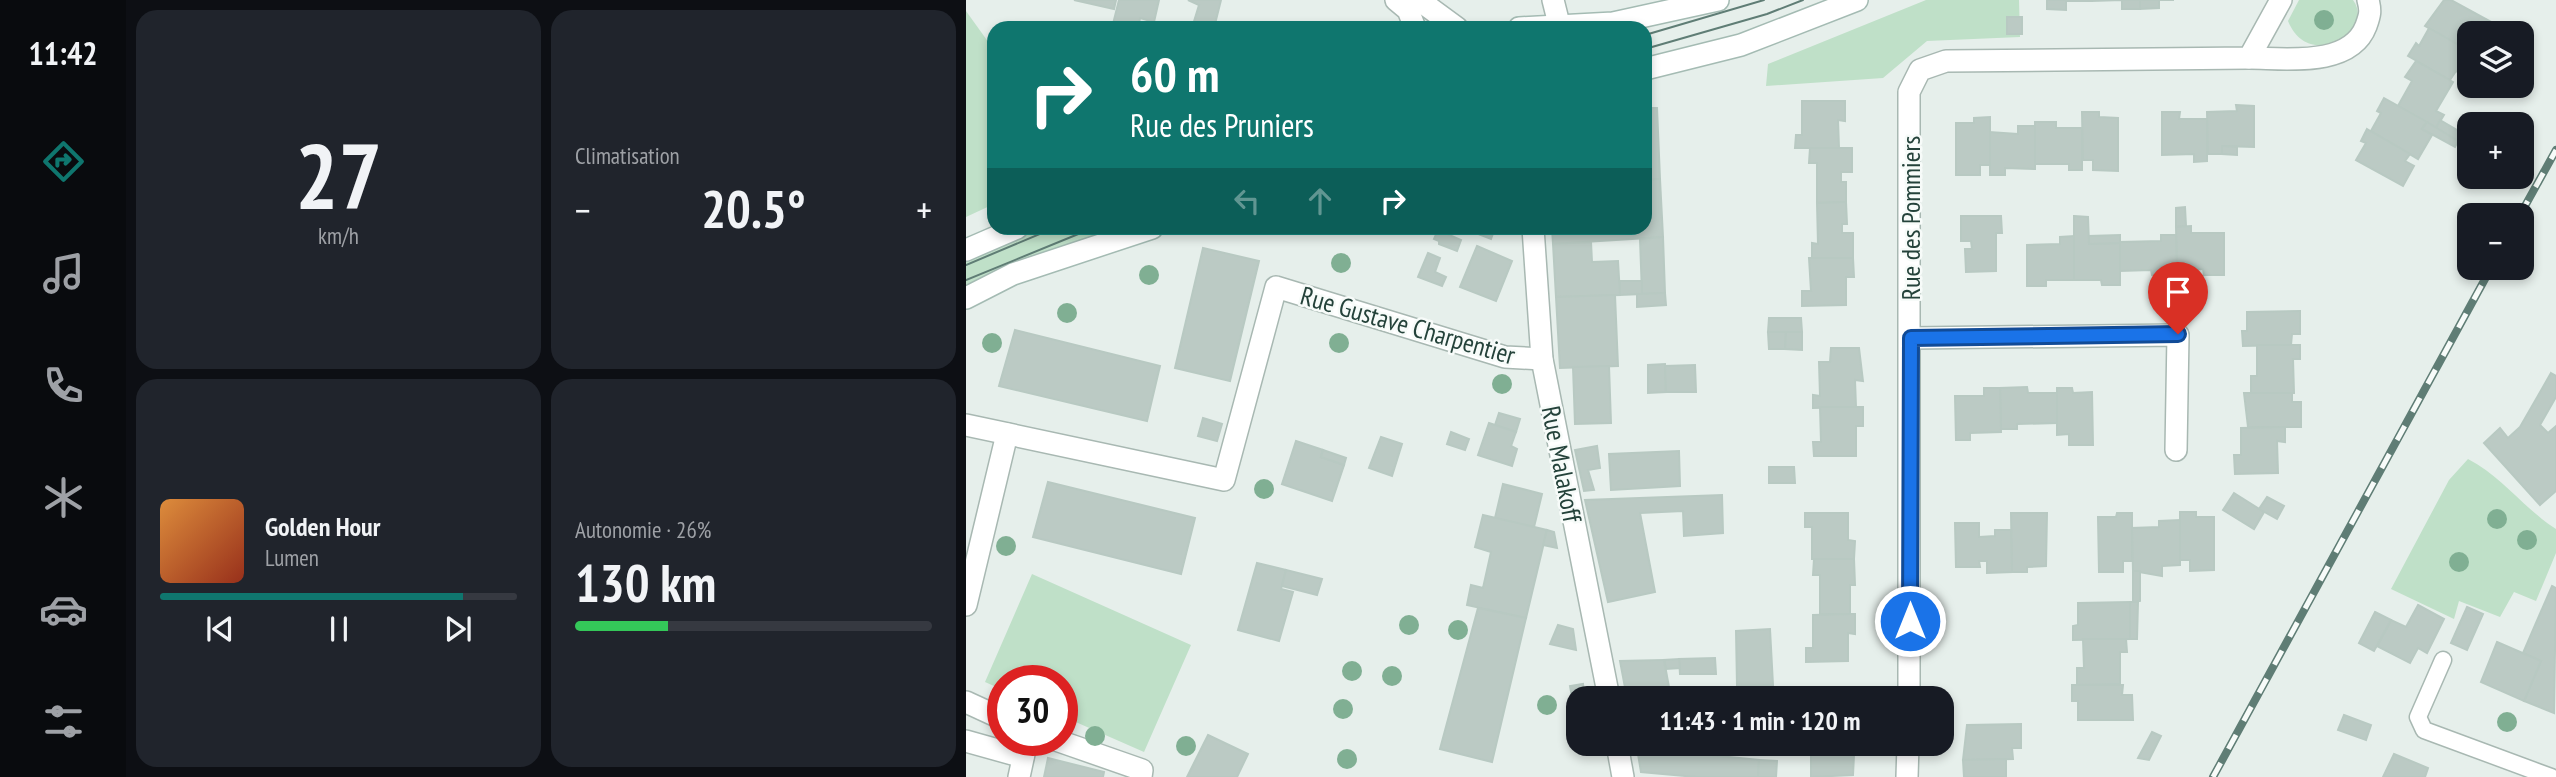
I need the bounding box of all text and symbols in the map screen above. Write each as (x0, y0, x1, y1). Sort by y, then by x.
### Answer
map controls (2457, 21, 2534, 280)
button: layers (2457, 21, 2534, 98)
text: 11:42 (28, 32, 98, 74)
text: 60 m (1130, 42, 1219, 106)
icon: right (1015, 49, 1106, 140)
text: Rue des Pruniers (1130, 104, 1314, 146)
button: + (2457, 112, 2534, 189)
text: 27 (295, 116, 382, 234)
street label: Rue des Pommiers (1894, 136, 1927, 300)
icon: directions (39, 137, 88, 186)
text: Climatisation (575, 141, 680, 170)
text: 20.5° (701, 175, 806, 242)
icon: left (1228, 182, 1266, 220)
icon: ahead (1301, 182, 1339, 220)
icon: right (1374, 182, 1412, 220)
text: − (575, 185, 591, 234)
text: + (916, 185, 932, 234)
button: − (2457, 203, 2534, 280)
text: km/h (318, 221, 359, 250)
icon: music (39, 249, 88, 298)
pin (2148, 262, 2208, 334)
icon: arrive (2159, 273, 2197, 311)
street label: Rue Gustave Charpentier (1297, 279, 1519, 371)
icon: phone (39, 361, 88, 410)
street label: Rue Malakoff (1535, 403, 1590, 526)
icon: climate (39, 473, 88, 522)
text: Golden Hour (265, 510, 380, 543)
text: Autonomie · 26% (575, 515, 711, 544)
text: Lumen (265, 543, 319, 572)
text: 130 km (575, 549, 716, 616)
position arrow (1873, 584, 1947, 658)
icon: car (39, 585, 88, 634)
icon: previous (201, 610, 239, 648)
icon: pause (320, 610, 358, 648)
icon: next (439, 610, 477, 648)
speed limit sign: 30 (987, 665, 1078, 756)
icon: filters (39, 697, 88, 746)
text: 11:43 · 1 min · 120 m (1660, 704, 1860, 737)

